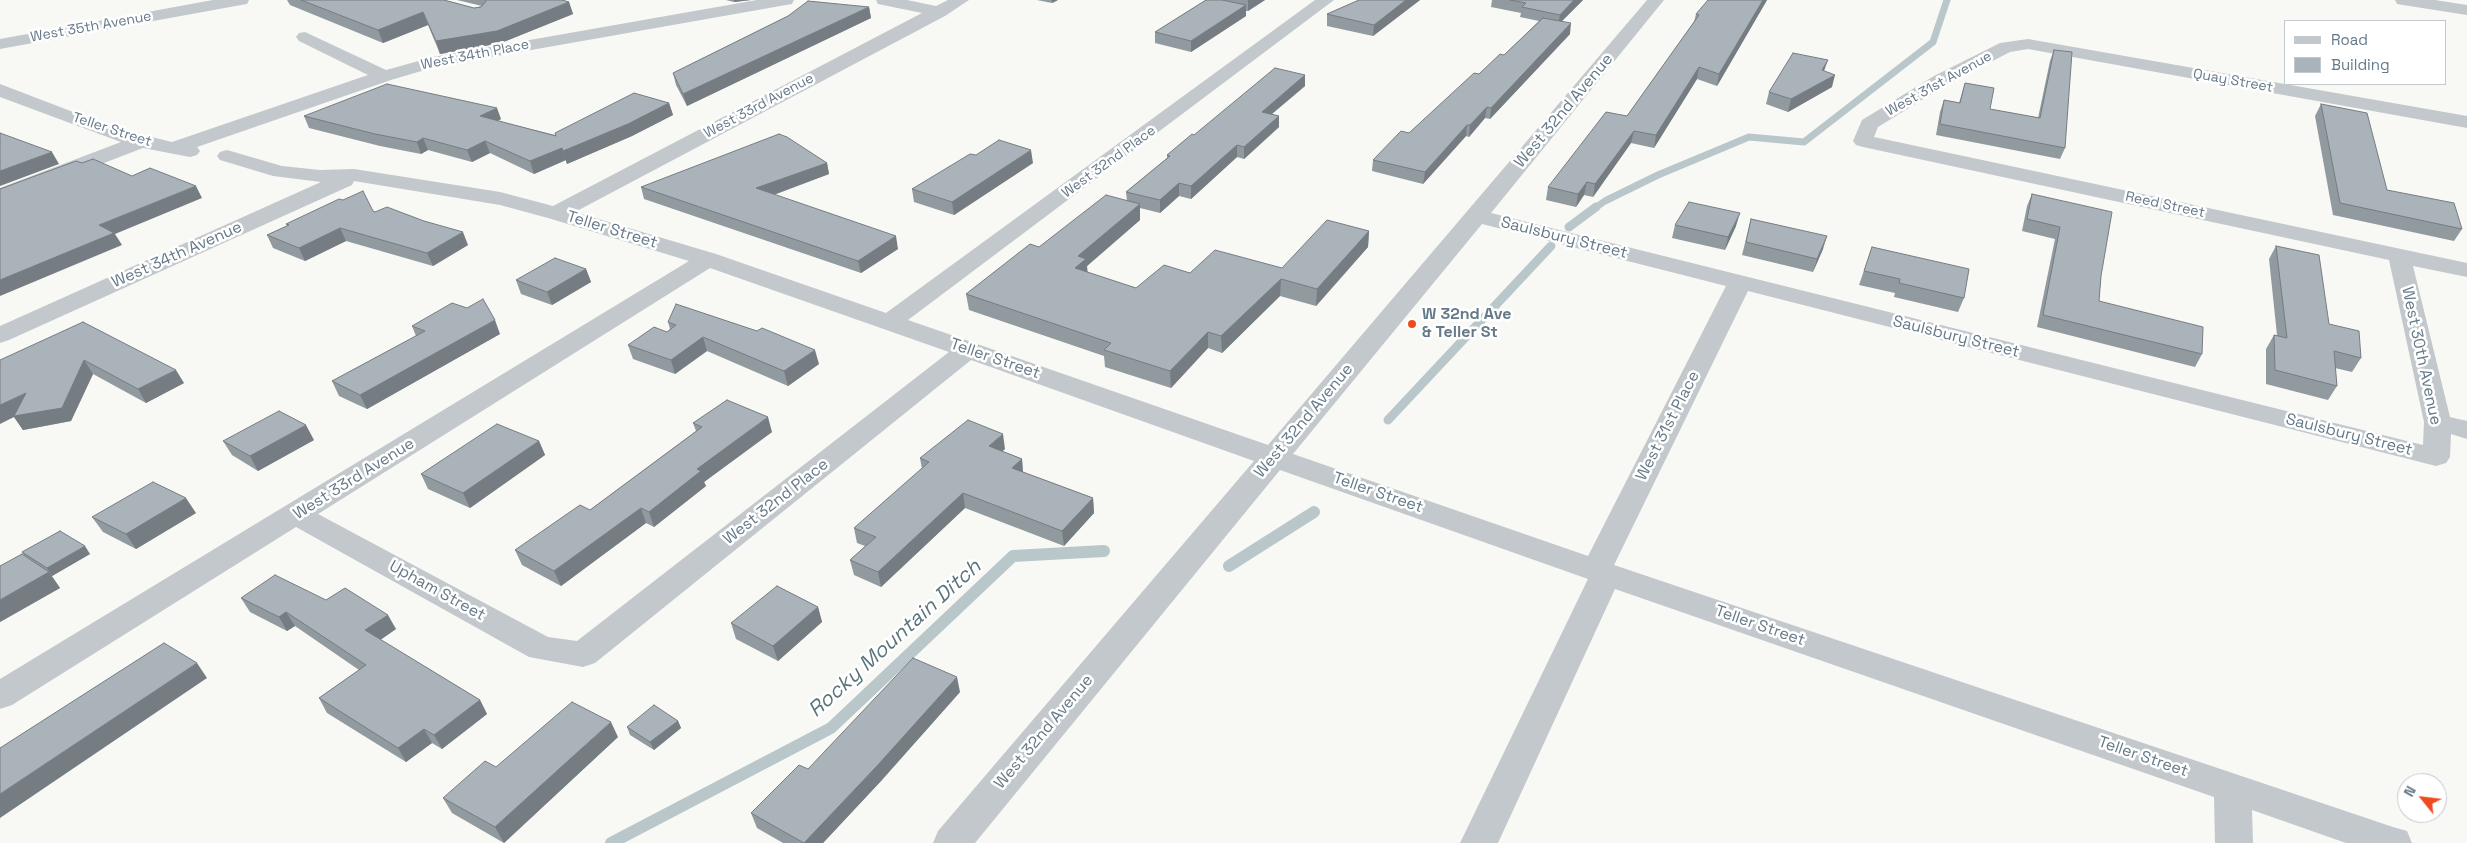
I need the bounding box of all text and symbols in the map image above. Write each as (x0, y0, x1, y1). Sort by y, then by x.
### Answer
street label: West 35th Avenue (29, 8, 153, 46)
legend (2284, 20, 2447, 85)
text: Road (2331, 30, 2368, 49)
street label: West 34th Place (420, 36, 530, 74)
street label: West 31st Avenue (1883, 48, 1995, 120)
street label: West 32nd Avenue (1511, 50, 1617, 172)
text: Building (2331, 55, 2390, 74)
street label: Quay Street (2192, 66, 2274, 96)
street label: West 33rd Avenue (701, 70, 817, 142)
street label: Teller Street (70, 109, 154, 151)
street label: West 32nd Place (1059, 122, 1159, 202)
street label: Reed Street (2124, 188, 2206, 222)
street label: Teller Street (564, 207, 660, 253)
street label: Saulsbury Street (1499, 213, 1629, 263)
street label: West 34th Avenue (109, 218, 245, 292)
street label: West 30th Avenue (2397, 285, 2445, 427)
place label: W 32nd Ave & Teller St (1422, 305, 1512, 343)
street label: Saulsbury Street (1891, 312, 2021, 362)
marker: W 32nd Ave & Teller St (1406, 318, 1418, 330)
street label: Teller Street (948, 335, 1042, 383)
street label: West 32nd Avenue (1251, 360, 1357, 482)
street label: West 31st Place (1632, 368, 1704, 484)
street label: Saulsbury Street (2284, 410, 2414, 460)
street label: West 33rd Avenue (290, 434, 418, 524)
street label: West 32nd Place (720, 455, 832, 549)
street label: Teller Street (1331, 469, 1425, 517)
water label: Rocky Mountain Ditch (803, 555, 987, 723)
street label: Upham Street (386, 557, 488, 625)
street label: Teller Street (1713, 602, 1807, 650)
street label: West 32nd Avenue (991, 671, 1097, 793)
street label: Teller Street (2096, 733, 2190, 781)
north arrow (2397, 773, 2447, 823)
text: N (2400, 783, 2420, 800)

